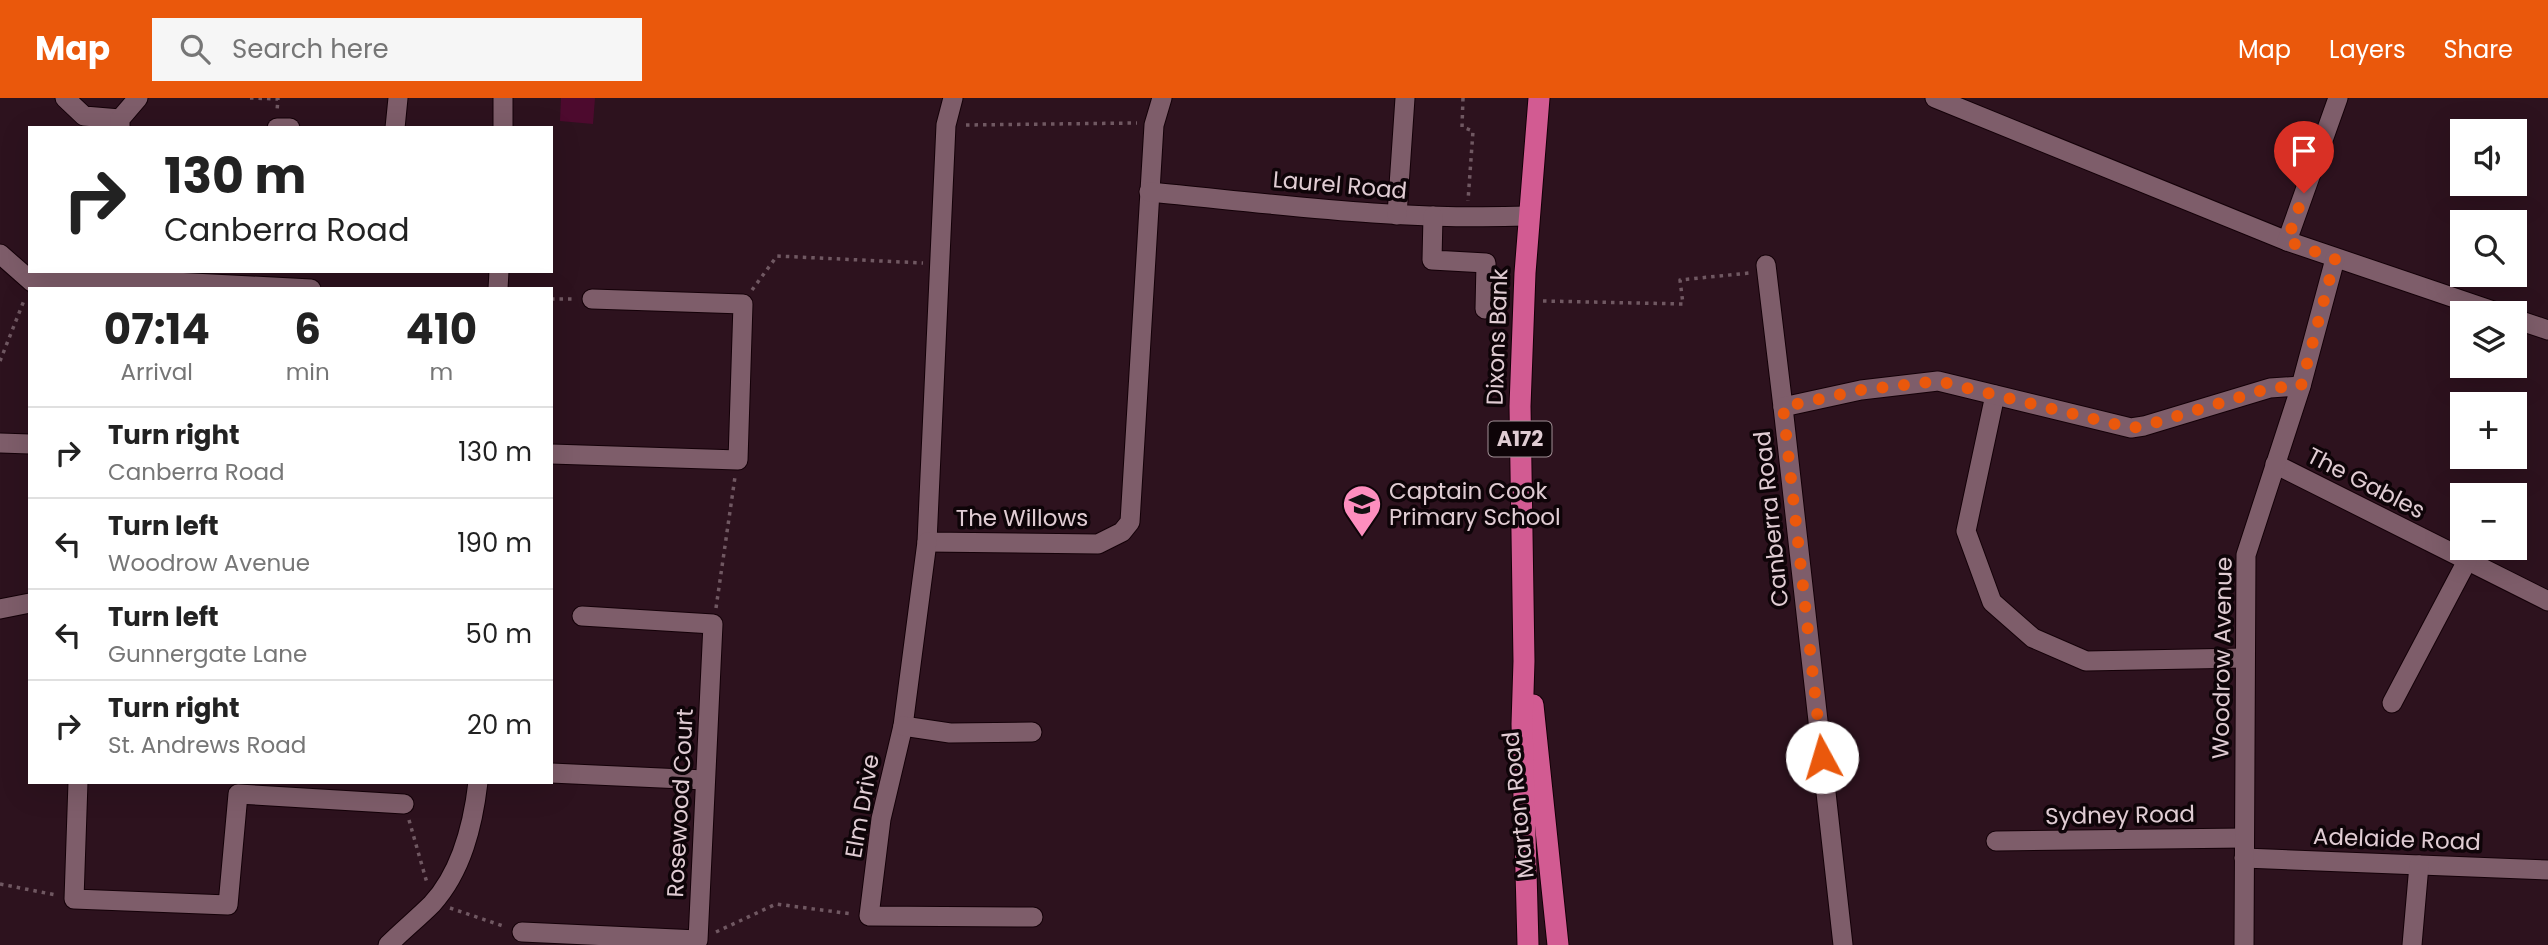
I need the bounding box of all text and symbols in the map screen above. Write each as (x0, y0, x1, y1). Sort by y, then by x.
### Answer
search box (152, 18, 642, 81)
text: Map (35, 25, 110, 72)
icon: search (176, 30, 214, 68)
text: Search here (232, 31, 389, 67)
text: Map (2238, 33, 2291, 66)
text: Layers (2329, 33, 2405, 66)
text: Share (2443, 33, 2513, 66)
map controls (2450, 119, 2527, 560)
button: sound (2450, 119, 2527, 196)
pin (2274, 121, 2334, 193)
icon: arrive (2285, 132, 2323, 170)
text: 130 m (164, 142, 306, 210)
icon: right (49, 154, 140, 245)
street label: Laurel Road (1272, 163, 1408, 207)
text: Canberra Road (164, 207, 410, 252)
button: search (2450, 210, 2527, 287)
street label: Dixons Bank (1479, 268, 1515, 406)
text: 07:14 (104, 300, 210, 359)
text: 6 (294, 300, 321, 359)
text: 410 (406, 300, 477, 359)
button: layers (2450, 301, 2527, 378)
text: Arrival (121, 356, 193, 388)
text: min (286, 356, 330, 388)
text: m (429, 356, 453, 388)
button: + (2450, 392, 2527, 469)
text: Turn right (108, 417, 240, 453)
road number: A172 (1488, 422, 1552, 456)
street label: Canberra Road (1746, 430, 1796, 608)
icon: right (49, 434, 87, 472)
text: 130 m (458, 434, 532, 470)
street label: The Gables (2301, 440, 2431, 526)
text: Canberra Road (108, 456, 284, 488)
place label: Captain Cook Primary School (1389, 475, 1561, 533)
school or university icon: Captain Cook Primary School (1341, 483, 1383, 538)
button: − (2450, 483, 2527, 560)
street label: The Willows (956, 502, 1088, 534)
text: Turn left (108, 508, 219, 544)
icon: left (49, 525, 87, 563)
text: 190 m (457, 525, 532, 561)
text: Woodrow Avenue (108, 547, 310, 579)
street label: Woodrow Avenue (2204, 557, 2240, 759)
text: Turn left (108, 599, 219, 635)
icon: left (49, 616, 87, 654)
text: 50 m (466, 616, 532, 652)
text: Gunnergate Lane (108, 638, 307, 670)
text: Turn right (108, 690, 240, 726)
icon: right (49, 707, 87, 745)
text: 20 m (467, 707, 532, 743)
street label: Rosewood Court (659, 708, 701, 898)
position arrow (1785, 720, 1859, 794)
text: St. Andrews Road (108, 729, 306, 761)
street label: Marton Road (1494, 730, 1542, 880)
street label: Elm Drive (837, 752, 887, 860)
street label: Sydney Road (2045, 798, 2195, 832)
street label: Adelaide Road (2313, 820, 2481, 858)

